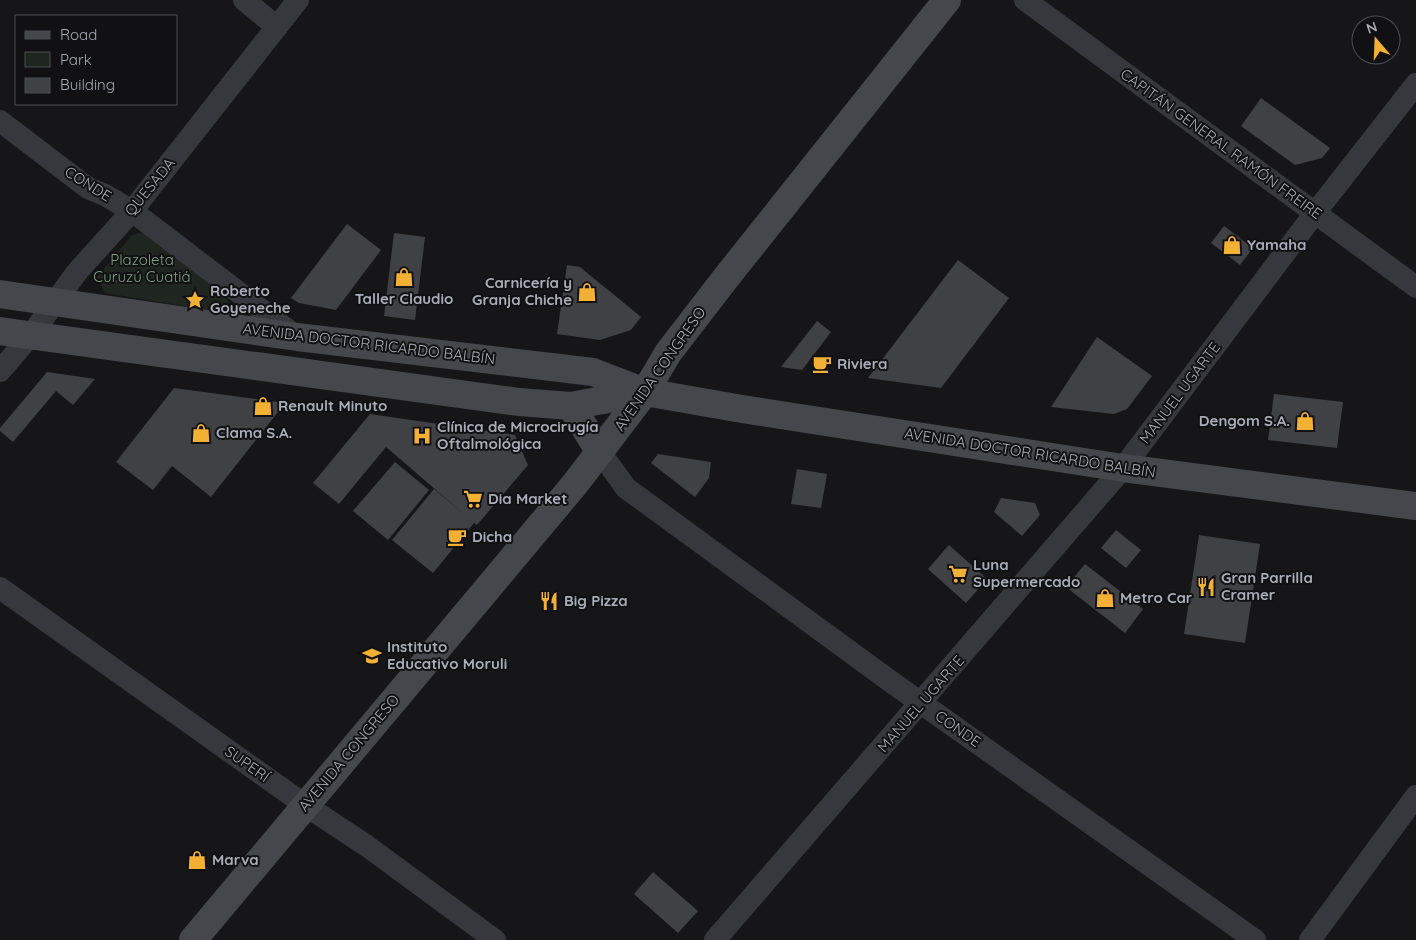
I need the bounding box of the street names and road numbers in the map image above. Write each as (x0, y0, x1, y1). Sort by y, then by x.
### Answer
street label: CAPITÁN GENERAL RAMÓN FREIRE (1117, 64, 1326, 223)
street label: QUESADA (120, 154, 179, 220)
street label: CONDE (61, 162, 115, 205)
street label: AVENIDA CONGRESO (610, 303, 710, 434)
street label: AVENIDA DOCTOR RICARDO BALBÍN (242, 319, 496, 368)
street label: MANUEL UGARTE (1135, 338, 1224, 447)
street label: AVENIDA DOCTOR RICARDO BALBÍN (903, 423, 1157, 482)
street label: MANUEL UGARTE (873, 651, 968, 756)
street label: AVENIDA CONGRESO (294, 690, 403, 815)
street label: CONDE (932, 706, 985, 751)
street label: SUPERÍ (221, 741, 274, 787)

